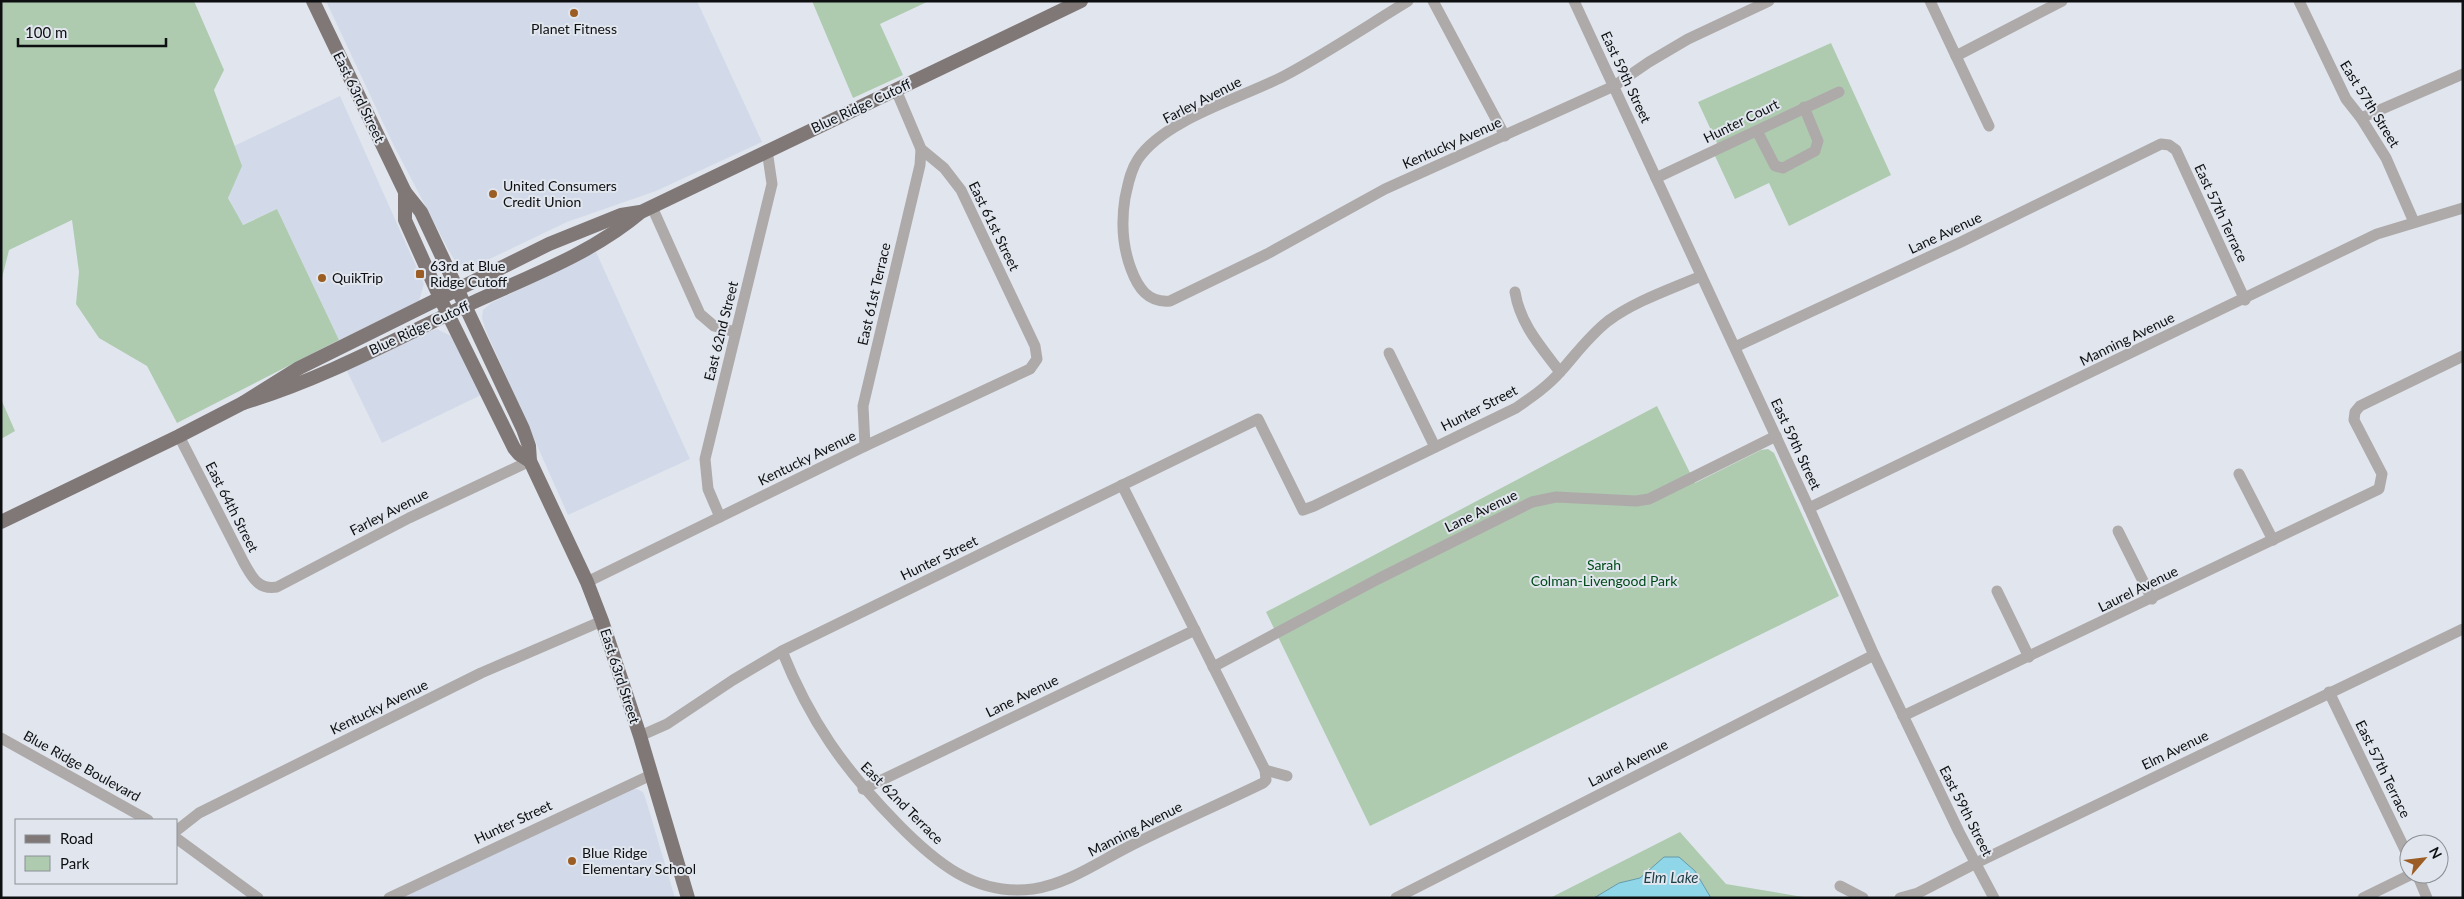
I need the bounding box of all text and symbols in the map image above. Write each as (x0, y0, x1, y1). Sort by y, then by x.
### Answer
marker: Planet Fitness (568, 7, 580, 19)
scale bar (18, 15, 165, 47)
place label: Planet Fitness (531, 20, 617, 37)
text: 100 m (25, 23, 67, 41)
street label: East 59th Street (1598, 28, 1655, 125)
street label: East 63rd Street (330, 49, 389, 145)
street label: East 57th Street (2337, 57, 2404, 150)
street label: Farley Avenue (1160, 72, 1244, 127)
street label: Blue Ridge Cutoff (808, 75, 914, 136)
street label: Hunter Court (1700, 95, 1781, 146)
street label: Kentucky Avenue (1400, 113, 1504, 172)
street label: East 57th Terrace (2191, 161, 2252, 265)
place label: United Consumers Credit Union (503, 177, 617, 210)
street label: East 61st Street (965, 178, 1023, 273)
marker: United Consumers Credit Union (487, 188, 499, 200)
street label: Lane Avenue (1905, 208, 1984, 257)
street label: East 61st Terrace (853, 241, 894, 347)
place label: 63rd at Blue Ridge Cutoff (430, 257, 508, 290)
marker: 63rd at Blue Ridge Cutoff (414, 268, 426, 280)
place label: QuikTrip (332, 269, 383, 286)
marker: QuikTrip (316, 272, 328, 284)
street label: East 62nd Street (700, 279, 741, 382)
street label: Blue Ridge Cutoff (366, 297, 472, 358)
street label: Manning Avenue (2077, 308, 2177, 369)
street label: Hunter Street (1438, 381, 1520, 434)
street label: East 59th Street (1768, 395, 1825, 492)
street label: Kentucky Avenue (755, 426, 859, 489)
street label: East 64th Street (202, 459, 263, 555)
street label: Farley Avenue (347, 484, 431, 539)
street label: Lane Avenue (1442, 486, 1520, 535)
street label: Hunter Street (897, 532, 980, 584)
park label: Sarah Colman-Livengood Park (1531, 556, 1678, 589)
street label: Laurel Avenue (2095, 562, 2181, 615)
street label: East 63rd Street (597, 626, 644, 726)
street label: Lane Avenue (983, 671, 1061, 720)
street label: Kentucky Avenue (327, 675, 431, 738)
street label: East 57th Terrace (2352, 717, 2415, 821)
street label: Blue Ridge Boulevard (21, 726, 144, 805)
street label: Elm Avenue (2139, 726, 2211, 773)
street label: Laurel Avenue (1585, 735, 1670, 790)
street label: East 62nd Terrace (858, 758, 947, 847)
street label: East 59th Street (1936, 763, 1997, 859)
street label: Hunter Street (471, 796, 554, 847)
street label: Manning Avenue (1085, 798, 1185, 860)
legend (15, 819, 178, 884)
text: Road (60, 829, 93, 847)
north arrow (2399, 834, 2449, 884)
place label: Blue Ridge Elementary School (582, 844, 696, 877)
text: N (2426, 844, 2446, 861)
text: Park (60, 854, 90, 872)
marker: Blue Ridge Elementary School (566, 855, 578, 867)
water label: Elm Lake (1643, 868, 1699, 886)

